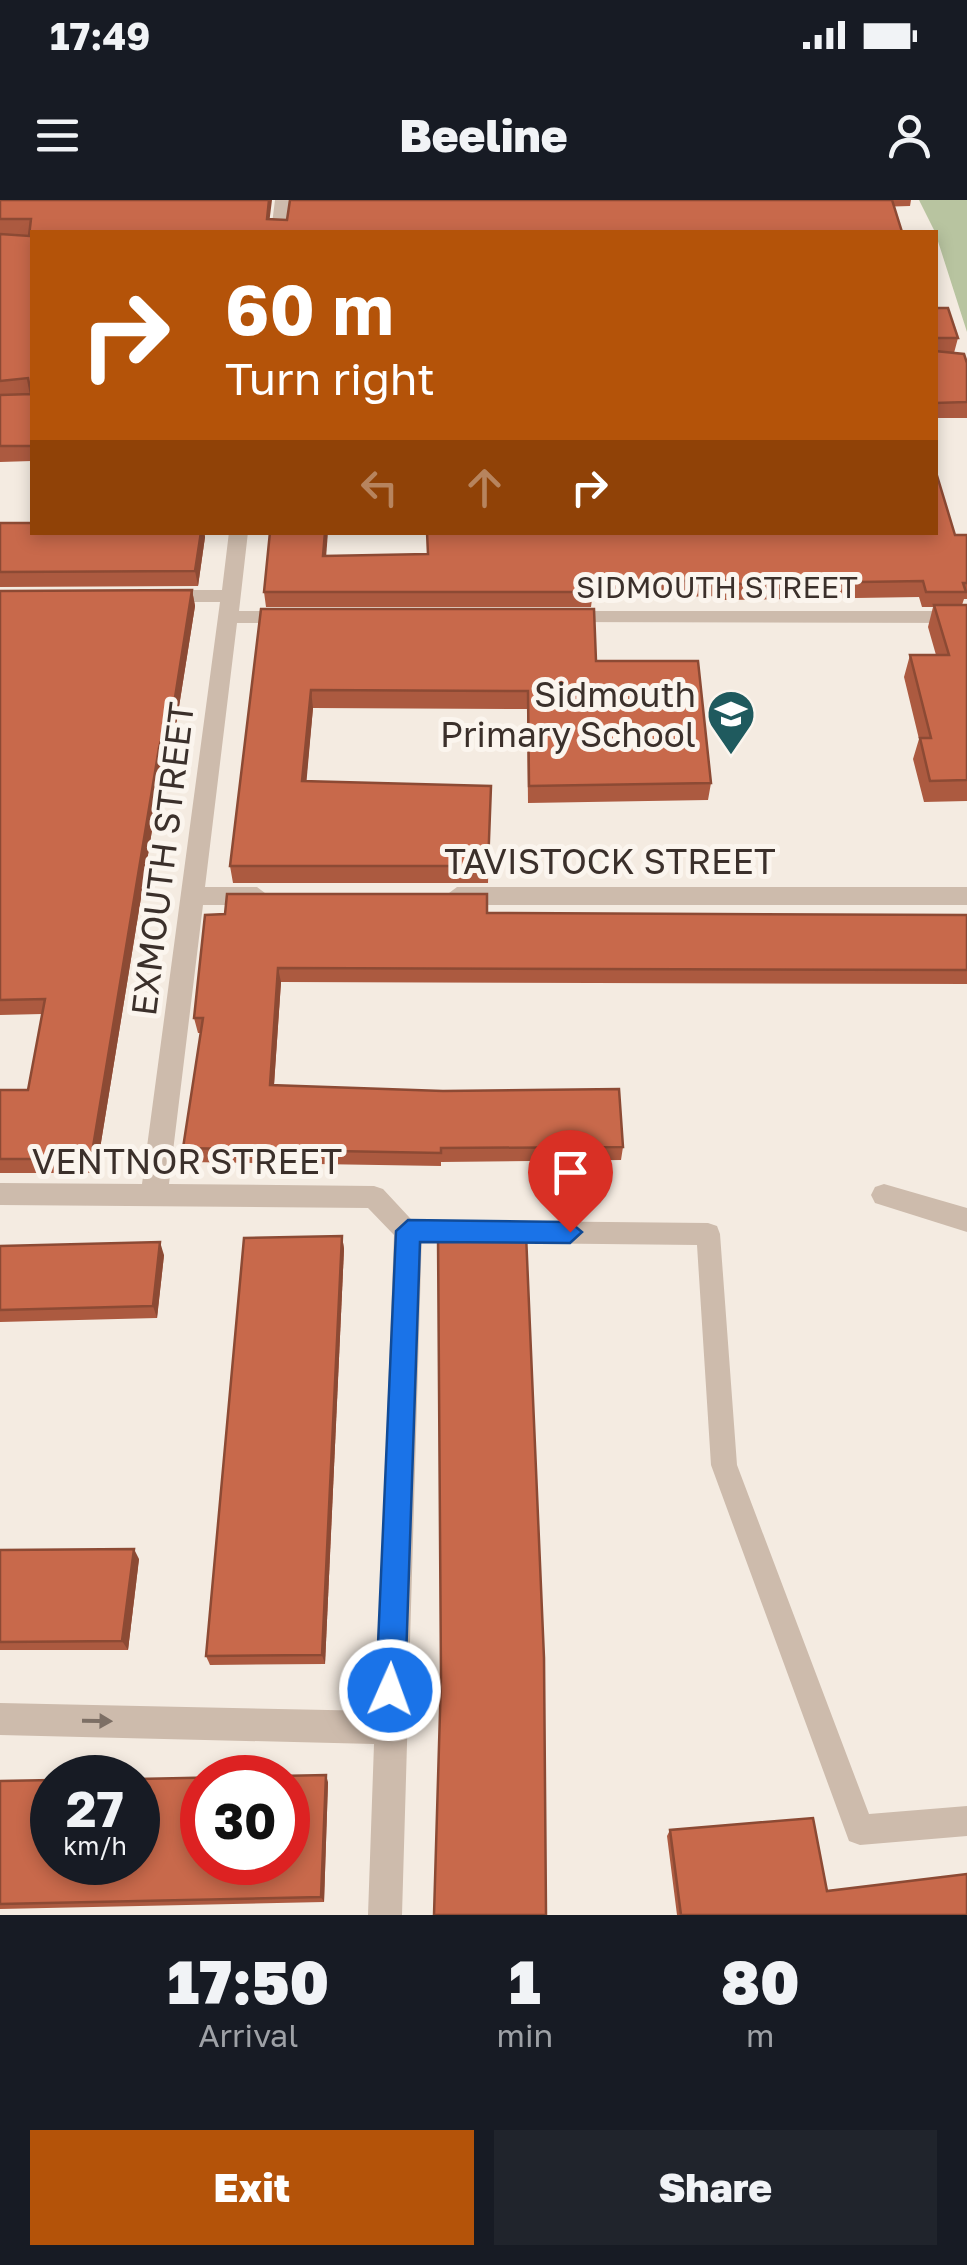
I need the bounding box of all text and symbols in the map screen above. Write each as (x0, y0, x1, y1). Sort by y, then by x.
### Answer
text: 17:49 (50, 13, 150, 58)
icon: menu (30, 108, 85, 163)
text: Beeline (399, 108, 568, 162)
icon: person (882, 108, 937, 163)
text: 60 m (225, 266, 394, 350)
icon: right (60, 270, 190, 400)
text: Turn right (225, 351, 435, 405)
icon: left (352, 460, 407, 515)
icon: ahead (457, 460, 512, 515)
icon: right (562, 460, 617, 515)
street label: SIDMOUTH STREET (576, 569, 858, 605)
place label: Sidmouth Primary School (440, 673, 696, 755)
school or university icon: Sidmouth Primary School (705, 688, 757, 756)
street label: EXMOUTH STREET (122, 700, 202, 1018)
street label: TAVISTOCK STREET (444, 840, 776, 882)
pin (528, 1130, 613, 1233)
street label: VENTNOR STREET (32, 1140, 342, 1182)
icon: arrive (543, 1145, 598, 1200)
position arrow (338, 1638, 442, 1742)
one-way arrow (82, 1714, 114, 1730)
speed limit sign: 30 (180, 1755, 310, 1885)
text: 27 (66, 1778, 124, 1838)
text: km/h (63, 1830, 127, 1861)
text: 17:50 (167, 1945, 329, 2017)
text: 1 (509, 1945, 541, 2017)
text: 80 (721, 1945, 800, 2017)
text: Arrival (198, 2016, 298, 2054)
text: min (497, 2016, 553, 2054)
text: m (746, 2016, 774, 2054)
button: Exit (30, 2130, 474, 2245)
button: Share (494, 2130, 937, 2245)

